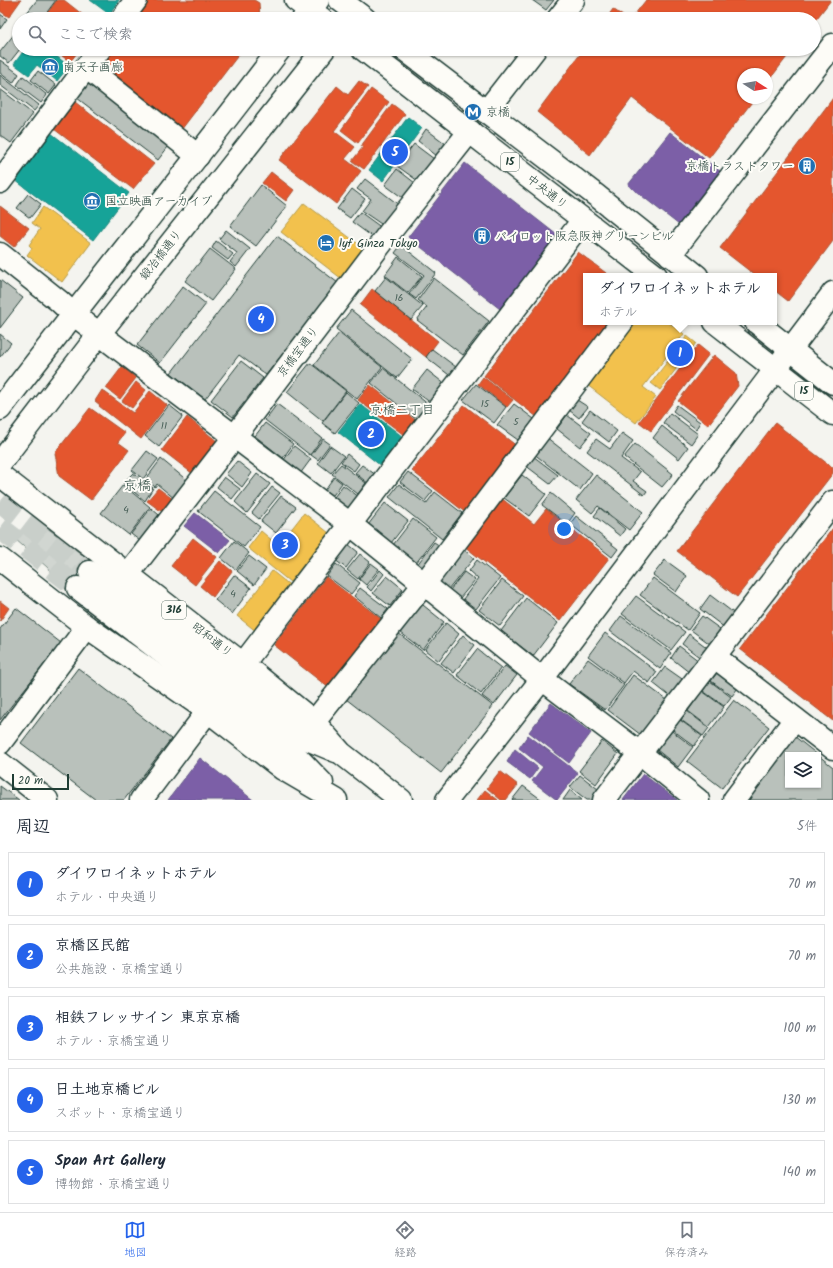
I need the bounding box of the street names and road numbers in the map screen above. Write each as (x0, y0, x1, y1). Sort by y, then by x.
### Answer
road number: 15 (501, 153, 519, 171)
street label: 中央通り (522, 170, 572, 214)
street label: 鍛冶橋通り (135, 226, 187, 284)
street label: 京橋宝通り (272, 322, 324, 382)
road number: 15 (795, 382, 813, 400)
road number: 316 (162, 601, 186, 619)
street label: 昭和通り (187, 618, 237, 662)

